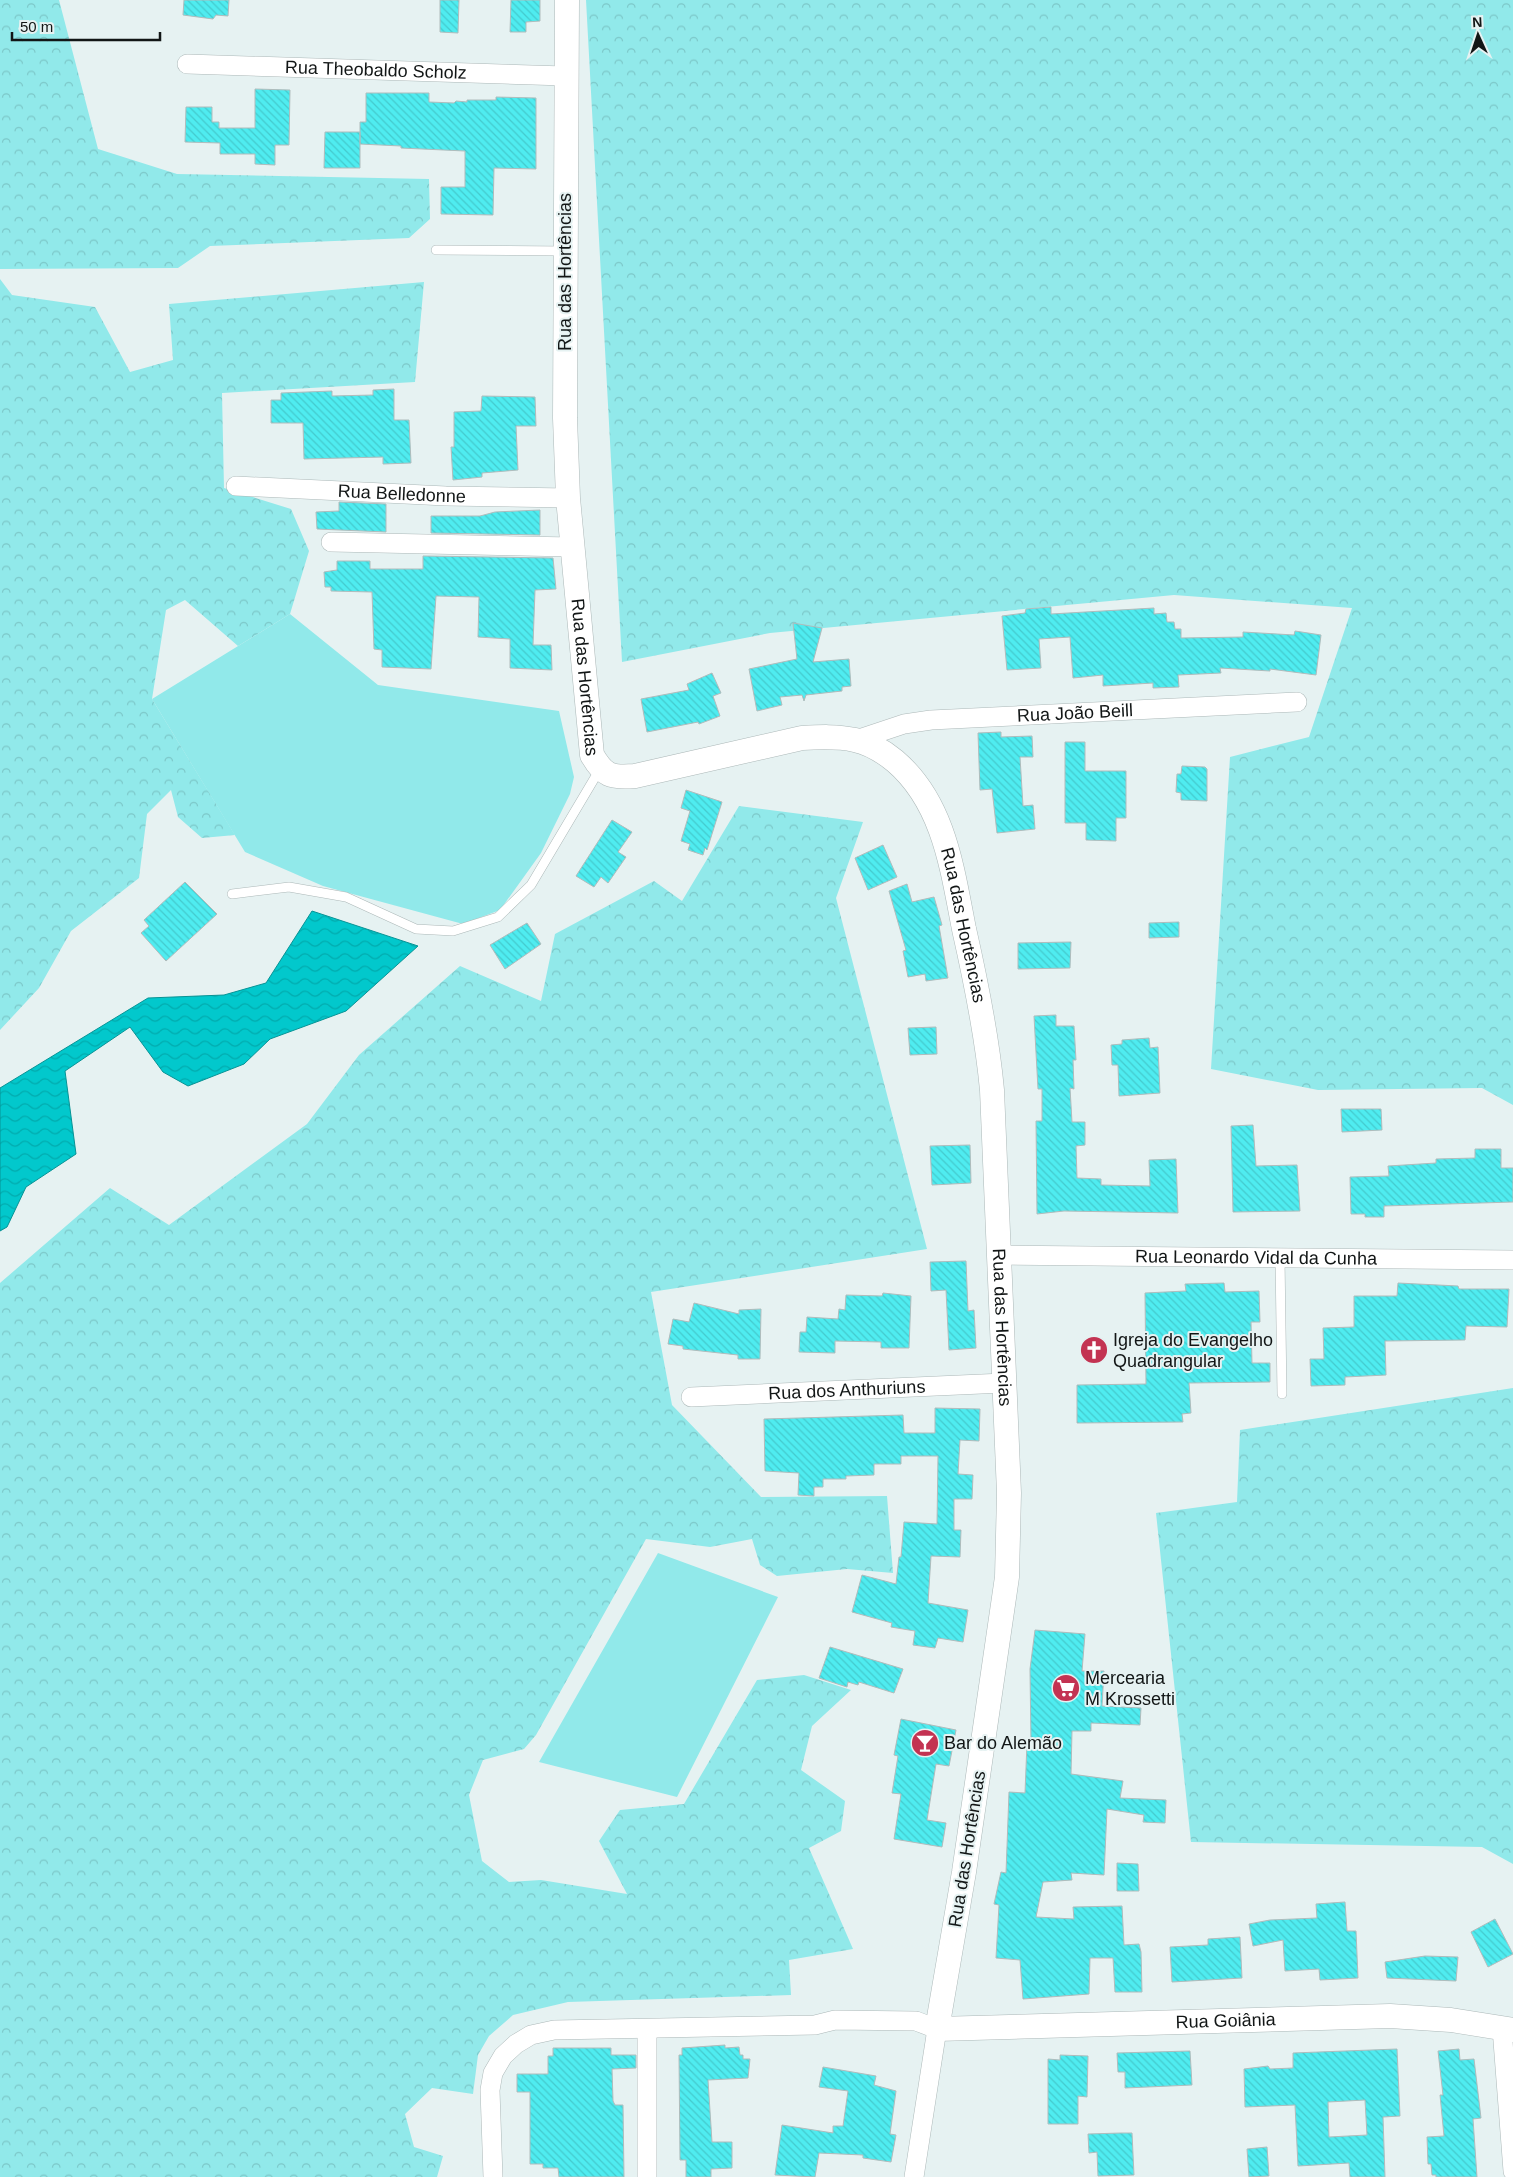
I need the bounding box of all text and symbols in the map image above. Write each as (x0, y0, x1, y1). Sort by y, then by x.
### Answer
scale bar (12, 10, 160, 42)
north arrow (1453, 10, 1503, 60)
text: N (1472, 14, 1483, 30)
text: 50 m (20, 18, 53, 35)
street label: Rua Theobaldo Scholz (285, 57, 467, 83)
street label: Rua das Hortências (555, 193, 575, 351)
street label: Rua Belledonne (337, 481, 466, 506)
street label: Rua das Hortências (567, 597, 602, 757)
street label: Rua João Beill (1016, 700, 1133, 726)
street label: Rua das Hortências (937, 845, 989, 1004)
street label: Rua Leonardo Vidal da Cunha (1135, 1246, 1378, 1269)
street label: Rua das Hortências (989, 1248, 1015, 1407)
place label: Igreja do Evangelho Quadrangular (1113, 1330, 1273, 1371)
church icon: Igreja do Evangelho Quadrangular (1079, 1335, 1109, 1365)
street label: Rua dos Anthuriuns (768, 1377, 926, 1404)
place label: Mercearia M Krossetti (1085, 1668, 1175, 1709)
supermarket icon: Mercearia M Krossetti (1051, 1673, 1081, 1703)
bar icon: Bar do Alemão (910, 1728, 940, 1758)
place label: Bar do Alemão (944, 1733, 1062, 1753)
street label: Rua das Hortências (945, 1769, 989, 1929)
street label: Rua Goiânia (1175, 2009, 1277, 2032)

